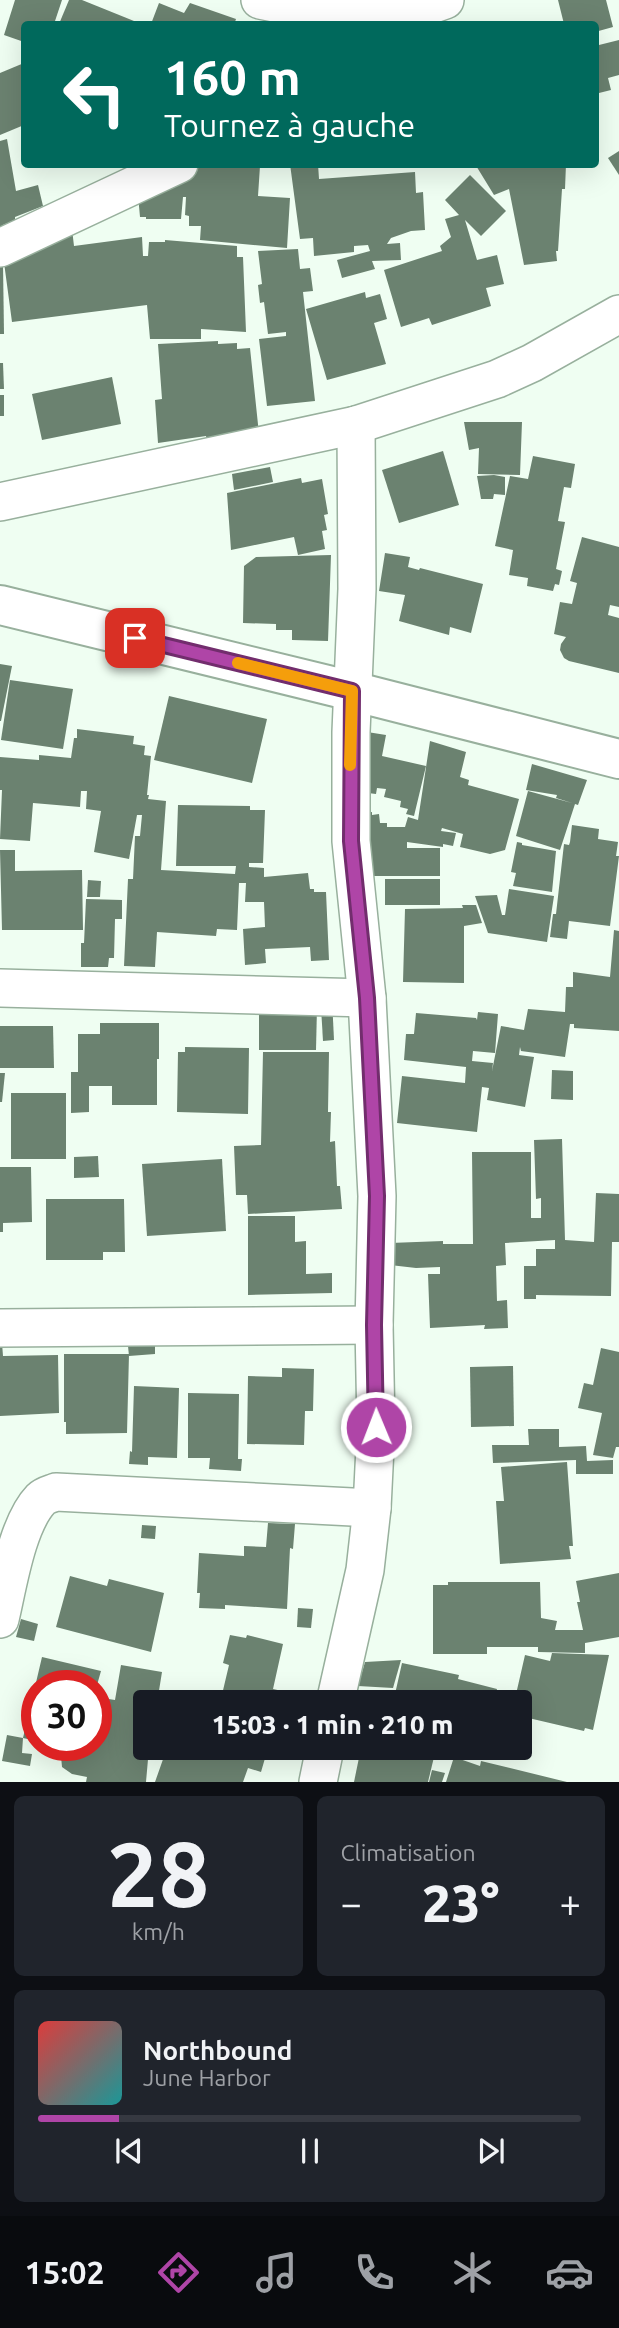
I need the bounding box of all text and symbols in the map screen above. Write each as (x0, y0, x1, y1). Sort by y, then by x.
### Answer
icon: left (49, 49, 140, 140)
text: 160 m (164, 49, 301, 104)
text: Tournez à gauche (164, 107, 415, 143)
pin (105, 608, 165, 668)
icon: arrive (116, 619, 154, 657)
position arrow (339, 1390, 413, 1464)
speed limit sign: 30 (21, 1670, 112, 1761)
text: 15:03 · 1 min · 210 m (212, 1710, 453, 1739)
text: 28 (107, 1822, 210, 1924)
text: Climatisation (341, 1840, 476, 1865)
text: 23° (422, 1874, 500, 1932)
text: − (341, 1882, 362, 1924)
text: + (560, 1882, 581, 1924)
text: km/h (132, 1919, 185, 1944)
text: Northbound (143, 2036, 292, 2065)
text: June Harbor (143, 2065, 271, 2090)
icon: previous (110, 2132, 148, 2170)
icon: pause (291, 2132, 329, 2170)
icon: next (472, 2132, 510, 2170)
icon: directions (154, 2248, 203, 2297)
icon: music (252, 2248, 301, 2297)
icon: phone (350, 2248, 399, 2297)
icon: climate (448, 2248, 497, 2297)
icon: car (545, 2248, 594, 2297)
text: 15:02 (24, 2254, 105, 2290)

